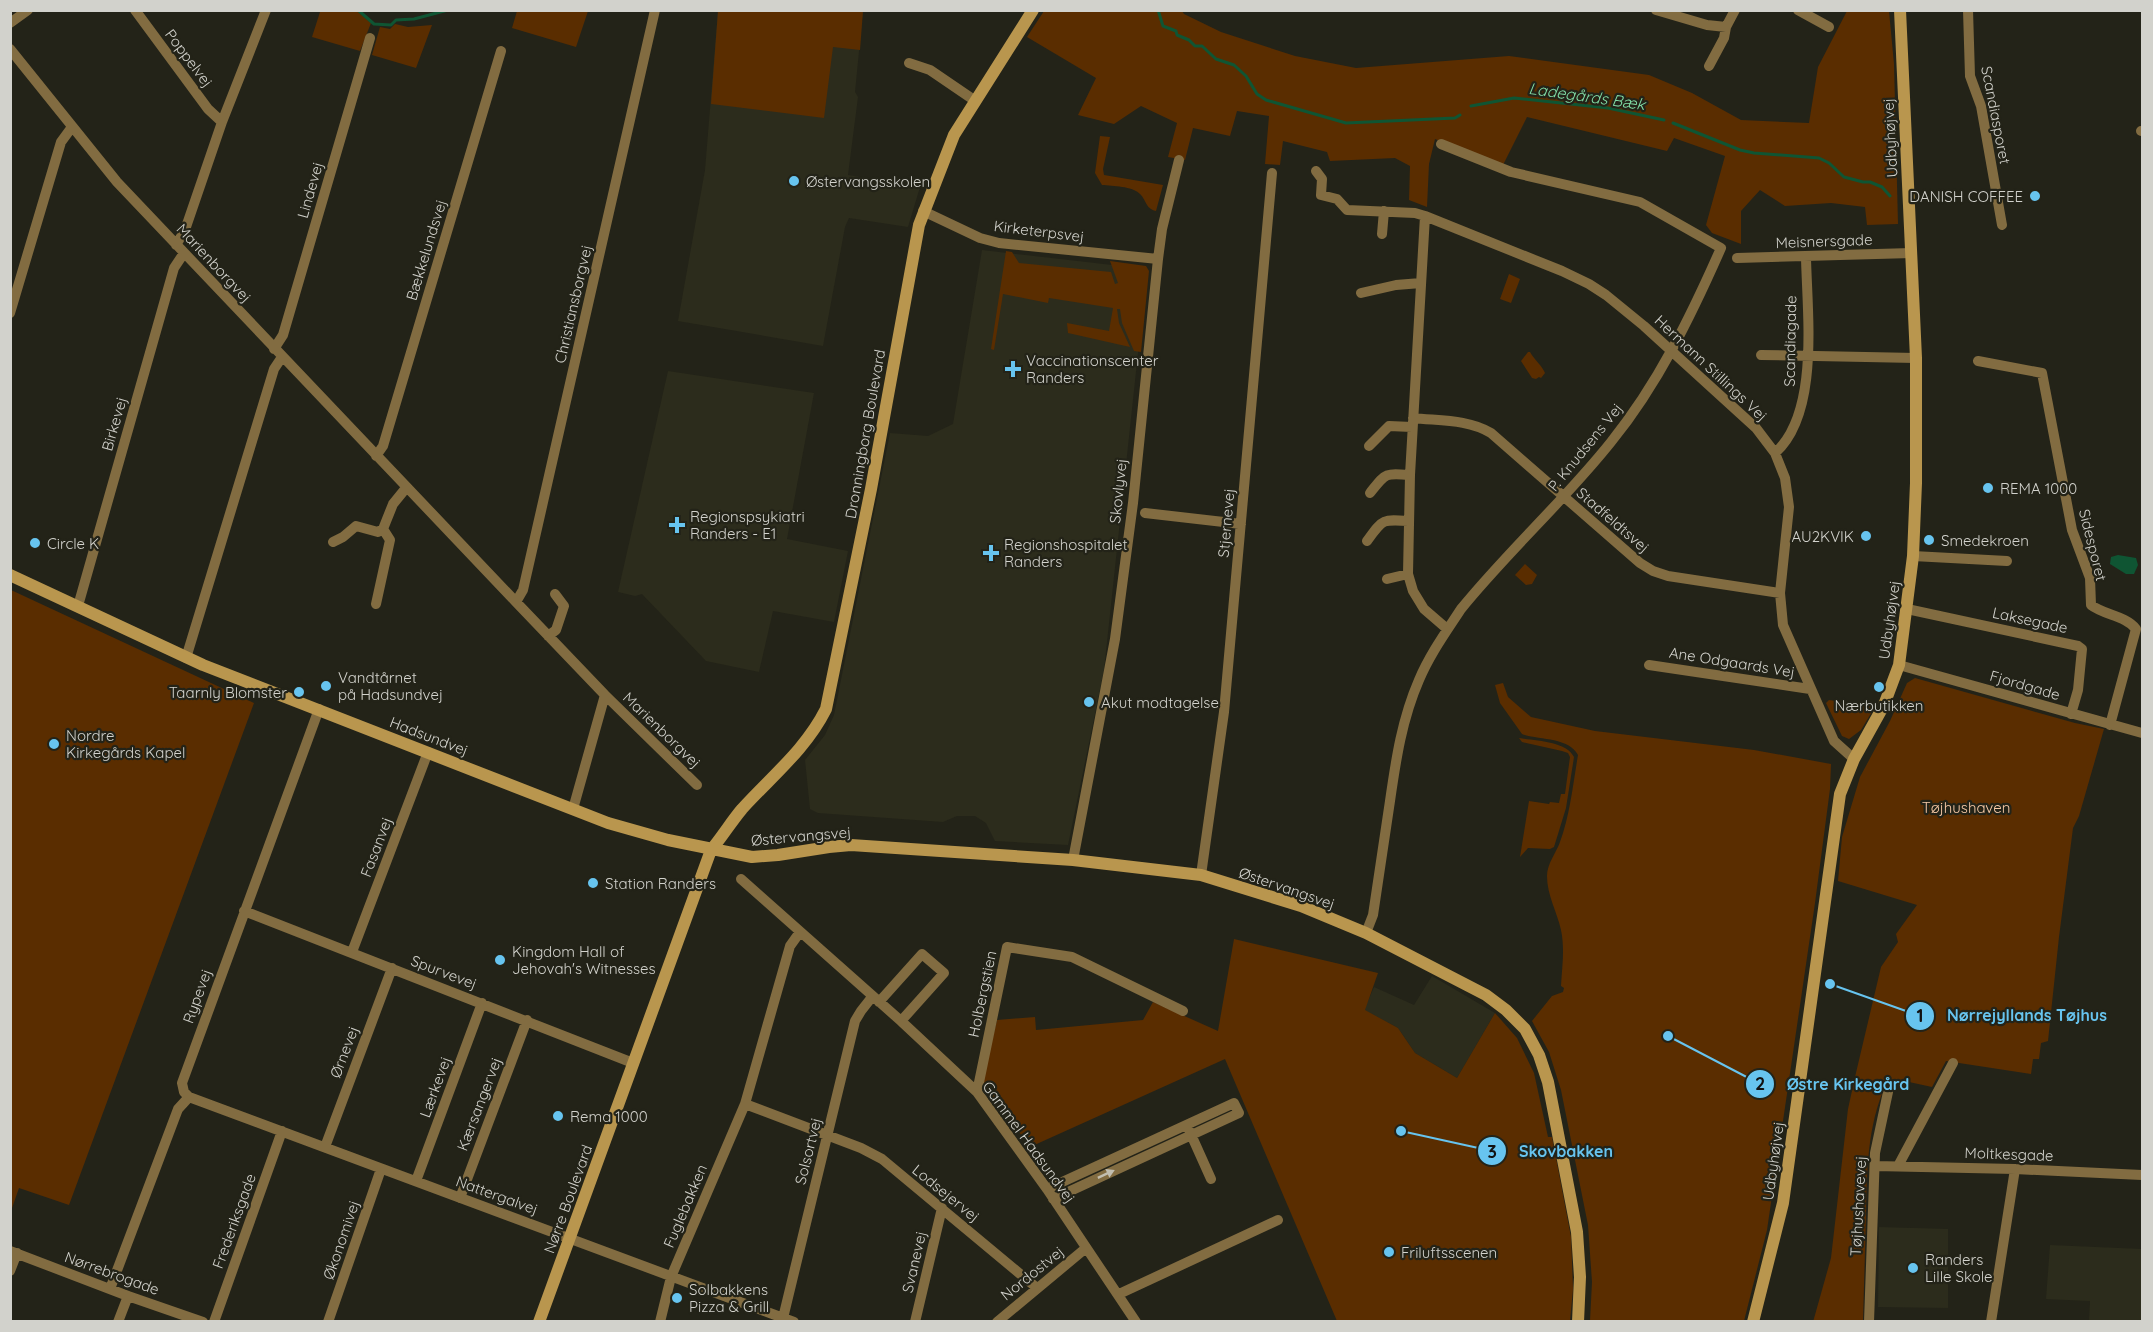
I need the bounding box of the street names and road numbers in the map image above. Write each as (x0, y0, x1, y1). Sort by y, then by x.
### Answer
street label: Poppelvej (161, 25, 217, 91)
street label: Scandiasporet (1977, 64, 2015, 166)
street label: Udbyhøjvej (1878, 98, 1902, 178)
street label: Lindevej (293, 160, 327, 220)
street label: Bækkelundsvej (402, 197, 450, 303)
street label: Kirketerpsvej (993, 216, 1085, 246)
street label: Marienborgvej (173, 220, 255, 306)
street label: Meisnersgade (1775, 230, 1873, 252)
street label: Christiansborgvej (550, 243, 596, 365)
street label: Scandiagade (1780, 295, 1800, 387)
street label: Hermann Stillings Vej (1651, 311, 1771, 425)
street label: Dronningborg Boulevard (841, 348, 889, 520)
street label: Birkevej (97, 395, 131, 453)
street label: P. Knudsens Vej (1544, 399, 1626, 495)
street label: Skovlyvej (1105, 458, 1131, 524)
street label: Stadfeldtsvej (1573, 483, 1653, 557)
street label: Stjernevej (1214, 488, 1238, 558)
street label: Sidesporet (2075, 507, 2111, 583)
street label: Udbyhøjvej (1874, 579, 1904, 661)
street label: Laksegade (1991, 603, 2069, 637)
street label: Ane Odgaards Vej (1668, 643, 1796, 681)
street label: Fjordgade (1988, 666, 2062, 704)
street label: Marienborgvej (619, 688, 705, 772)
street label: Hadsundvej (387, 712, 471, 760)
street label: Fasanvej (356, 814, 396, 880)
street label: Østervangsvej (750, 822, 852, 850)
street label: Østervangsvej (1237, 863, 1337, 913)
street label: Holbergstien (964, 949, 1000, 1039)
street label: Spurvevej (408, 951, 480, 993)
street label: Rypevej (178, 966, 216, 1026)
street label: Ørnevej (325, 1023, 363, 1081)
street label: Lærkevej (415, 1054, 455, 1120)
street label: Kærsangervej (452, 1054, 506, 1154)
street label: Gammel Hadsundvej (978, 1077, 1080, 1207)
street label: Solsortvej (791, 1116, 825, 1186)
street label: Udbyhøjvej (1758, 1120, 1788, 1202)
street label: Nørre Boulevard (540, 1142, 596, 1256)
street label: Moltkesgade (1964, 1143, 2054, 1165)
street label: Tøjhushavevej (1846, 1155, 1870, 1257)
street label: Lodsejervej (909, 1160, 983, 1226)
street label: Fuglebakken (659, 1161, 711, 1251)
street label: Frederiksgade (208, 1171, 260, 1271)
street label: Nattergalvej (453, 1171, 541, 1219)
street label: Økonomivej (319, 1198, 363, 1282)
street label: Svanevej (898, 1229, 930, 1295)
street label: Nordostvej (996, 1242, 1068, 1304)
street label: Nørrebrogade (62, 1247, 162, 1299)

